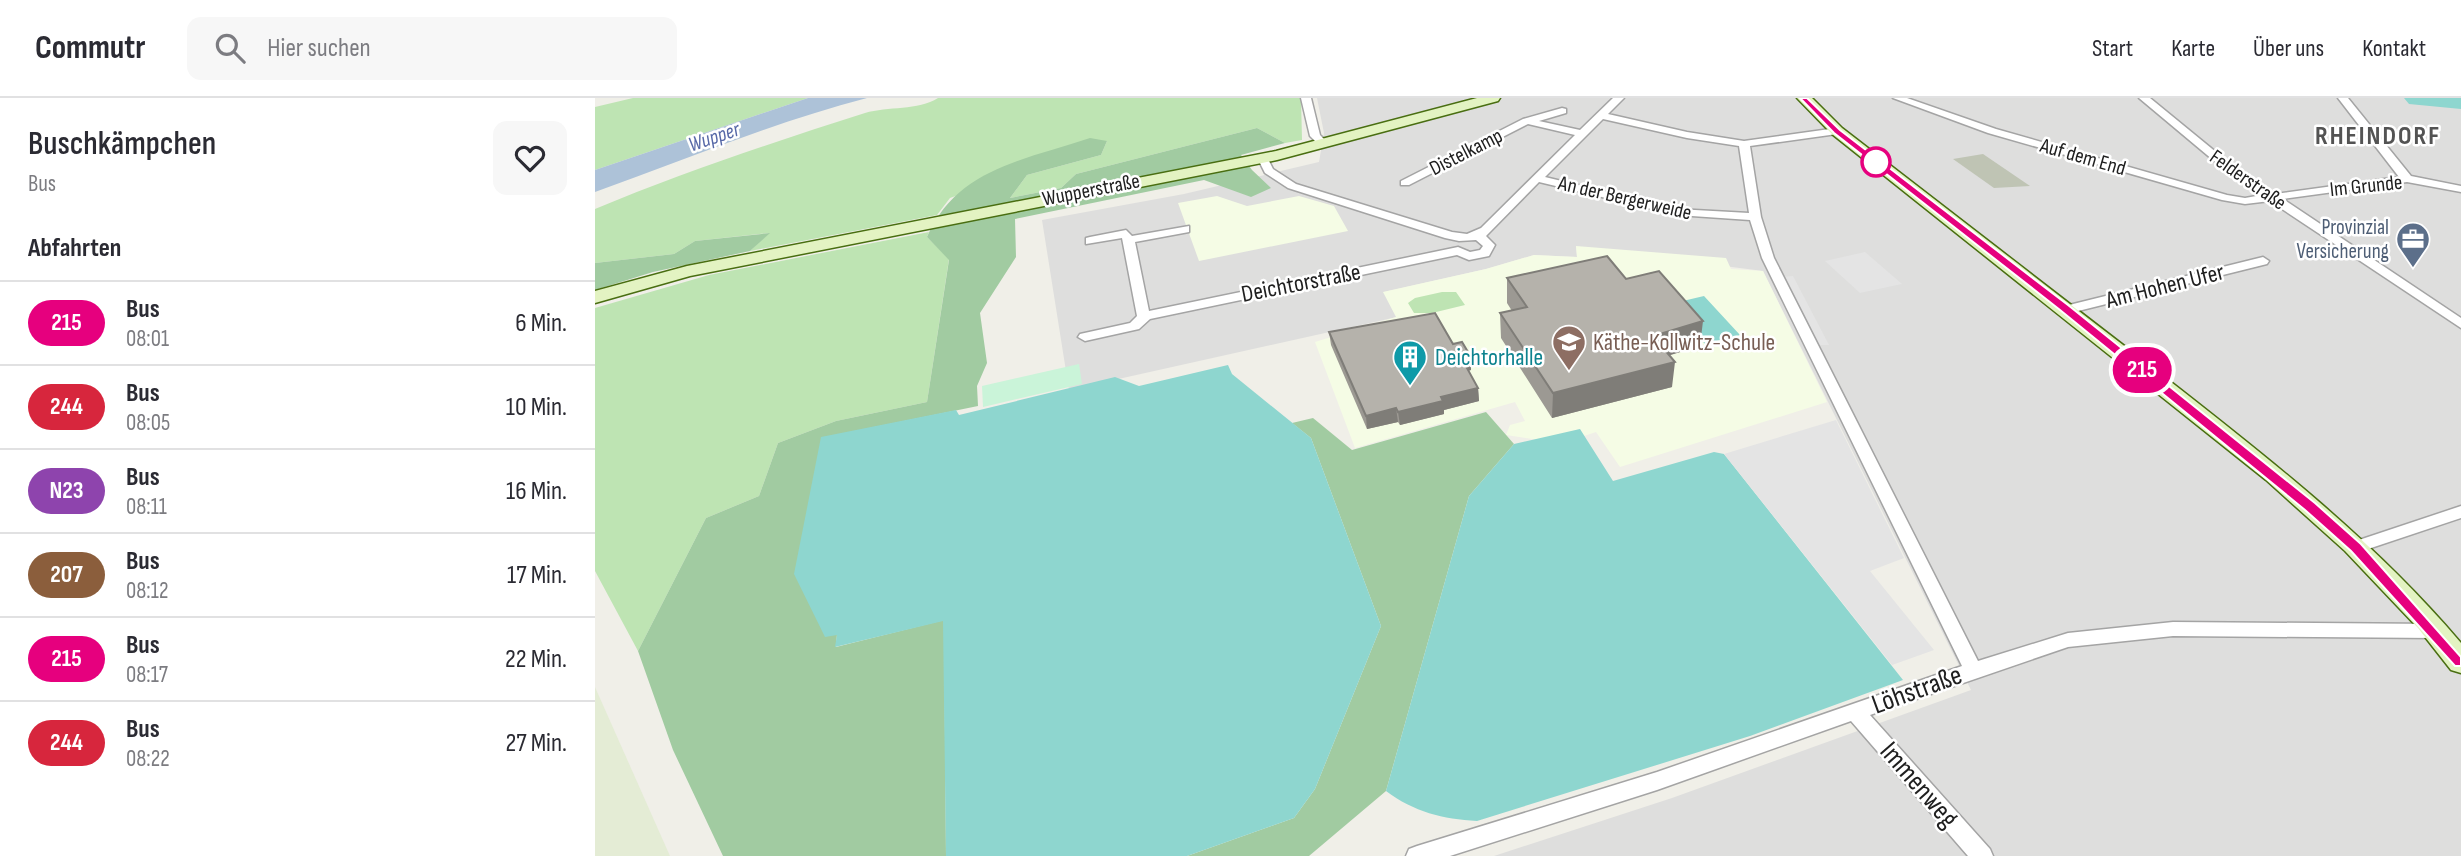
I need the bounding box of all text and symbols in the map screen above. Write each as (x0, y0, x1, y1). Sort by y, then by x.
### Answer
search box (187, 17, 677, 80)
text: Commutr (35, 28, 145, 68)
icon: search (211, 29, 249, 67)
text: Hier suchen (267, 33, 371, 64)
text: Start (2092, 34, 2133, 63)
text: Karte (2171, 34, 2215, 63)
text: Über uns (2253, 34, 2324, 63)
text: Kontakt (2362, 34, 2426, 63)
water label: Wupper (685, 116, 744, 157)
button: heart (493, 121, 567, 195)
district label: RHEINDORF (2315, 121, 2441, 152)
street label: Distelkamp (1425, 123, 1507, 181)
text: Buschkämpchen (28, 124, 216, 164)
street label: Auf dem End (2036, 133, 2129, 181)
street label: Felderstraße (2205, 145, 2291, 215)
unlabelled marker (1861, 147, 1891, 177)
street label: Wupperstraße (1040, 168, 1142, 212)
text: Bus (28, 170, 56, 198)
street label: An der Bergerweide (1555, 170, 1694, 225)
street label: Im Grunde (2329, 170, 2403, 202)
place label: Provinzial Versicherung (2297, 215, 2389, 264)
office icon: Provinzial Versicherung (2394, 220, 2432, 269)
text: Abfahrten (28, 233, 121, 264)
street label: Deichtorstraße (1239, 257, 1363, 309)
street label: Am Hohen Ufer (2102, 257, 2227, 315)
text: Bus (126, 294, 160, 325)
text: 215 (51, 308, 82, 337)
text: 6 Min. (515, 308, 567, 339)
school or university icon: Käthe-Kollwitz-Schule (1550, 323, 1588, 372)
text: 08:01 (126, 325, 169, 353)
place label: Käthe-Kollwitz-Schule (1593, 328, 1775, 357)
building icon: Deichtorhalle (1391, 338, 1429, 387)
place label: Deichtorhalle (1435, 343, 1543, 372)
line badge: 215 (2102, 347, 2182, 393)
text: 215 (2127, 355, 2157, 384)
text: Bus (126, 378, 160, 409)
text: 244 (50, 392, 83, 421)
text: 10 Min. (506, 392, 567, 423)
text: 08:05 (126, 409, 170, 437)
text: Bus (126, 462, 160, 493)
text: N23 (49, 476, 84, 505)
text: 16 Min. (506, 476, 567, 507)
text: 08:11 (126, 493, 167, 521)
text: Bus (126, 546, 160, 577)
text: 207 (50, 560, 83, 589)
text: 17 Min. (507, 560, 567, 591)
text: 08:12 (126, 577, 168, 605)
text: Bus (126, 630, 160, 661)
text: 215 (51, 644, 82, 673)
text: 22 Min. (505, 644, 567, 675)
street label: Löhstraße (1867, 658, 1967, 722)
text: 08:17 (126, 661, 168, 689)
text: Bus (126, 714, 160, 745)
text: 244 (50, 728, 83, 757)
text: 27 Min. (505, 728, 567, 759)
street label: Immenweg (1873, 735, 1965, 835)
text: 08:22 (126, 745, 170, 773)

